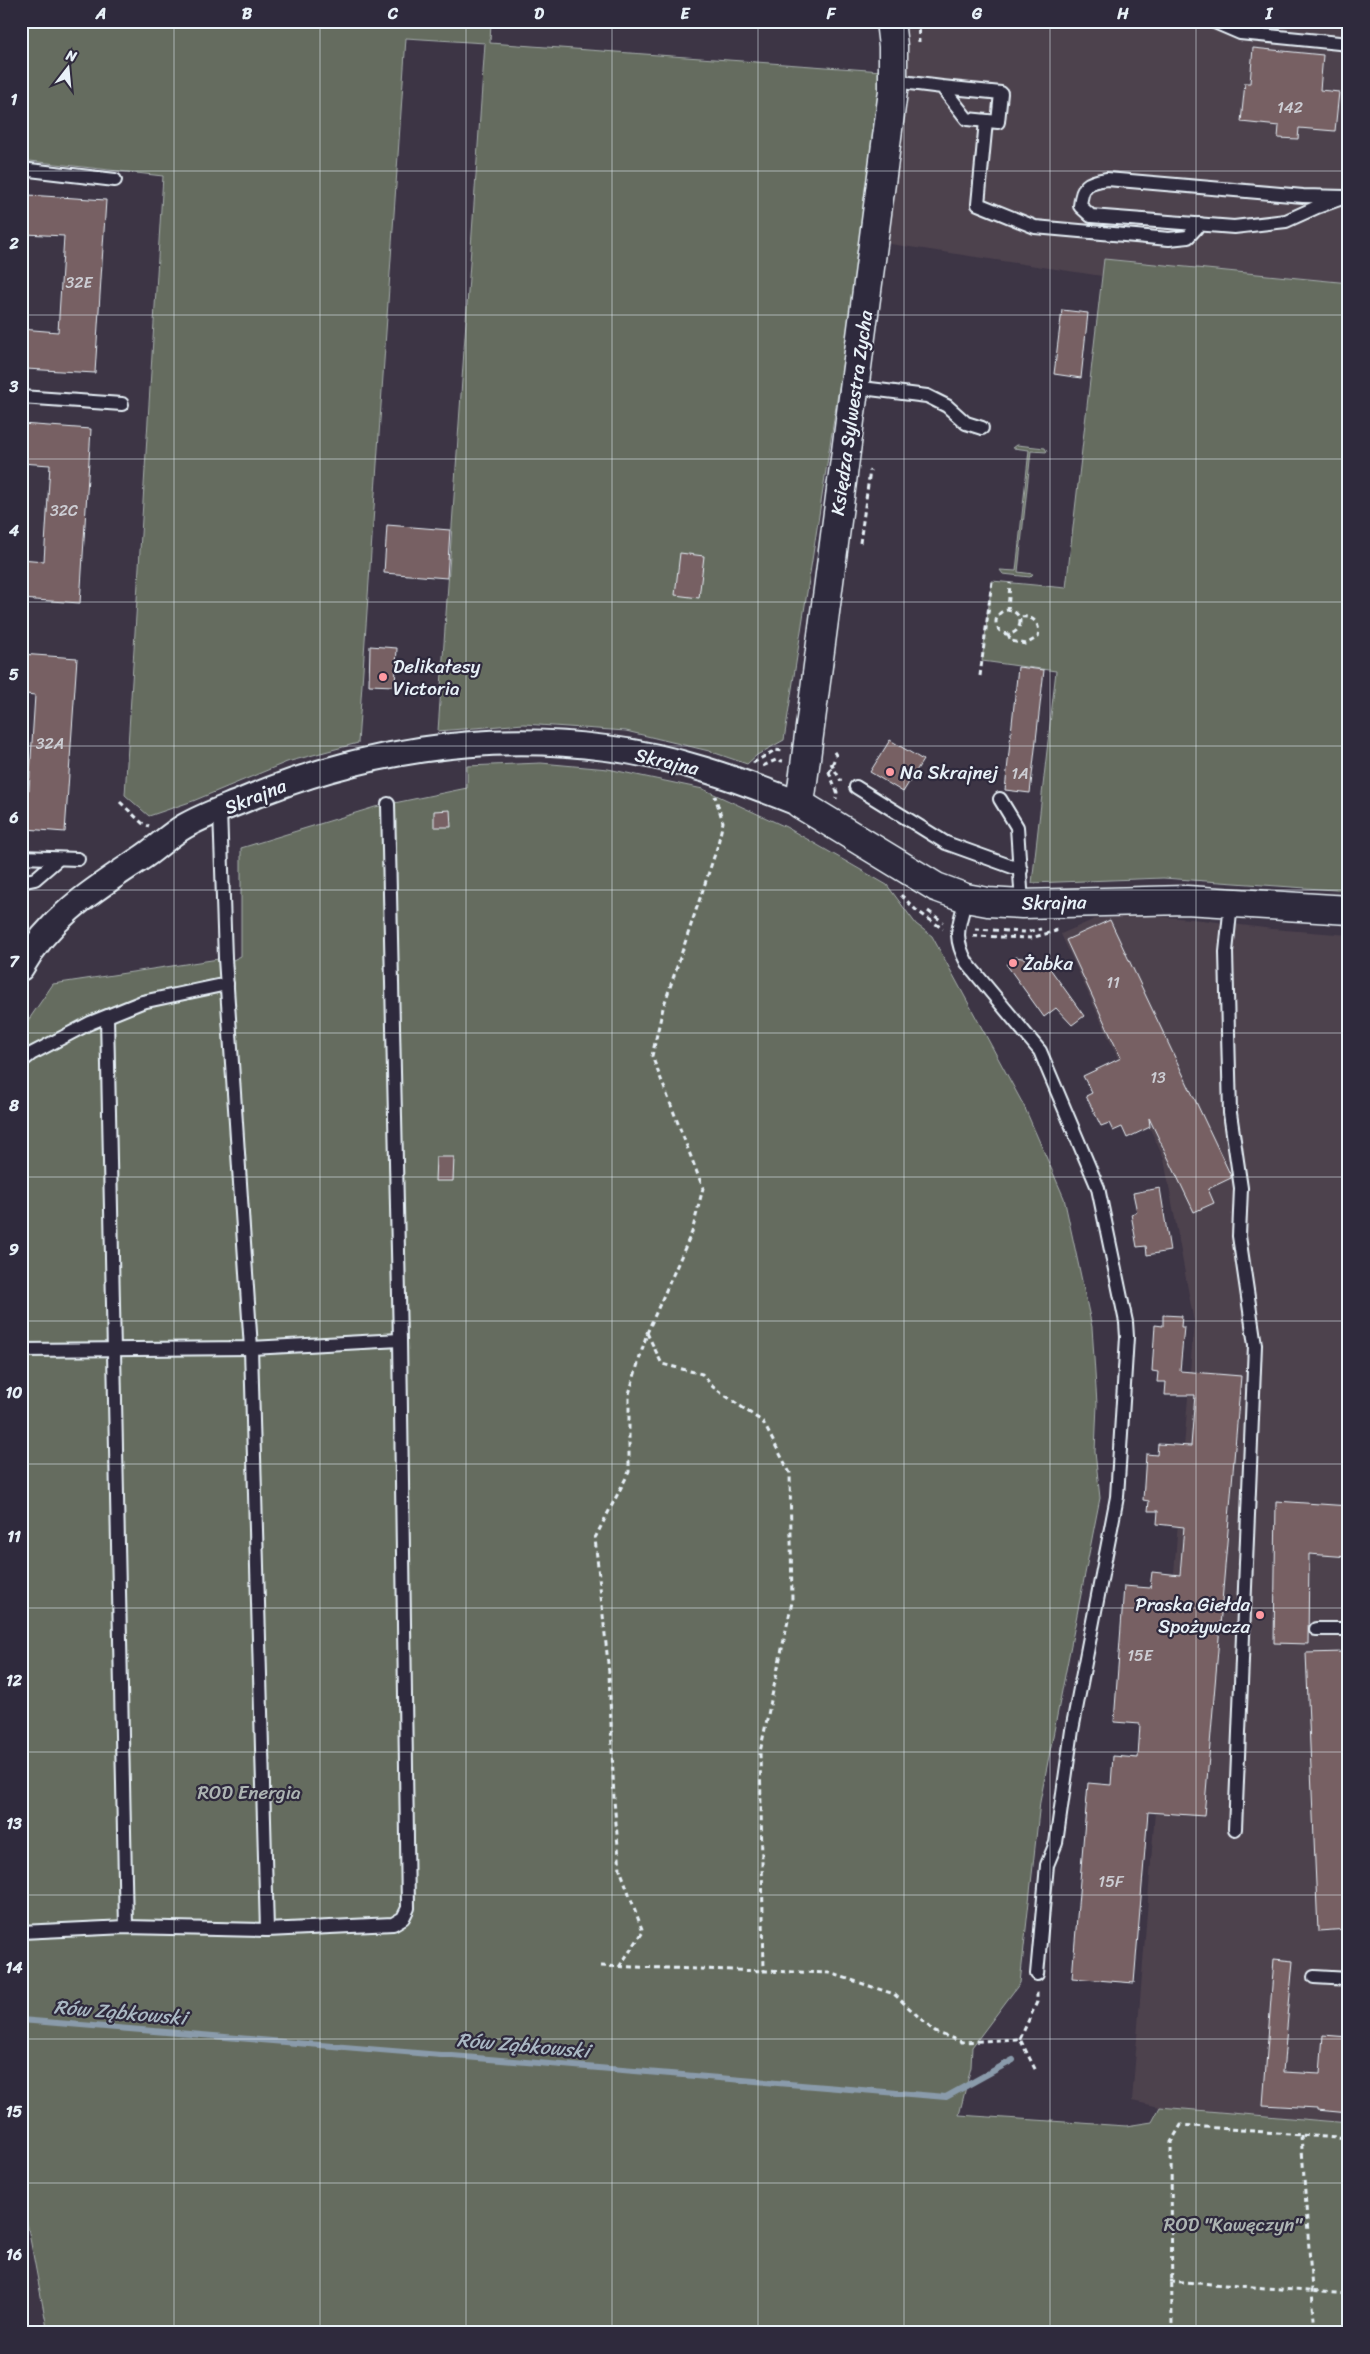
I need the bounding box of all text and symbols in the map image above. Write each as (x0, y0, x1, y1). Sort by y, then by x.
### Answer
text: A (95, 0, 106, 28)
text: B (242, 0, 253, 28)
text: C (387, 0, 399, 28)
text: D (534, 0, 544, 28)
text: E (681, 0, 691, 28)
text: F (826, 0, 837, 28)
text: G (971, 0, 983, 28)
text: H (1116, 0, 1129, 28)
text: I (1265, 0, 1274, 28)
north arrow (42, 42, 92, 92)
text: N (62, 42, 80, 69)
text: 1 (11, 85, 18, 114)
house number: 142 (1277, 93, 1303, 122)
text: 2 (8, 229, 19, 258)
house number: 32E (66, 268, 94, 297)
street label: Księdza Sylwestra Zycha (821, 308, 882, 518)
text: 3 (9, 372, 19, 401)
house number: 32C (50, 496, 78, 525)
text: 4 (8, 516, 19, 545)
place label: Delikatesy Victoria (393, 650, 481, 705)
text: 5 (9, 660, 19, 689)
marker: Delikatesy Victoria (377, 671, 389, 683)
house number: 32A (36, 729, 64, 758)
street label: Skrajna (632, 738, 703, 785)
place label: Na Skrajnej (900, 756, 999, 789)
house number: 1A (1011, 759, 1029, 788)
marker: Na Skrajnej (884, 766, 896, 778)
street label: Skrajna (219, 769, 292, 824)
text: 6 (8, 803, 19, 832)
street label: Skrajna (1021, 885, 1087, 920)
text: 7 (9, 947, 20, 976)
place label: Żabka (1023, 947, 1073, 980)
marker: Żabka (1007, 957, 1019, 969)
house number: 11 (1106, 968, 1120, 997)
house number: 13 (1150, 1063, 1166, 1092)
text: 8 (8, 1091, 19, 1120)
text: 9 (9, 1235, 19, 1264)
text: 10 (6, 1378, 22, 1407)
text: 11 (7, 1522, 21, 1551)
place label: Praska Giełda Spożywcza (1135, 1588, 1250, 1643)
marker: Praska Giełda Spożywcza (1254, 1609, 1266, 1621)
house number: 15E (1127, 1641, 1154, 1670)
text: 12 (6, 1666, 23, 1695)
park label: ROD Energia (198, 1776, 301, 1809)
text: 13 (6, 1809, 22, 1838)
house number: 15F (1098, 1867, 1125, 1896)
text: 14 (6, 1953, 22, 1982)
water label: Rów Ząbkowski (52, 1989, 192, 2036)
water label: Rów Ząbkowski (455, 2022, 595, 2069)
text: 15 (6, 2097, 23, 2126)
park label: ROD "Kawęczyn" (1164, 2208, 1303, 2241)
text: 16 (6, 2240, 22, 2269)

